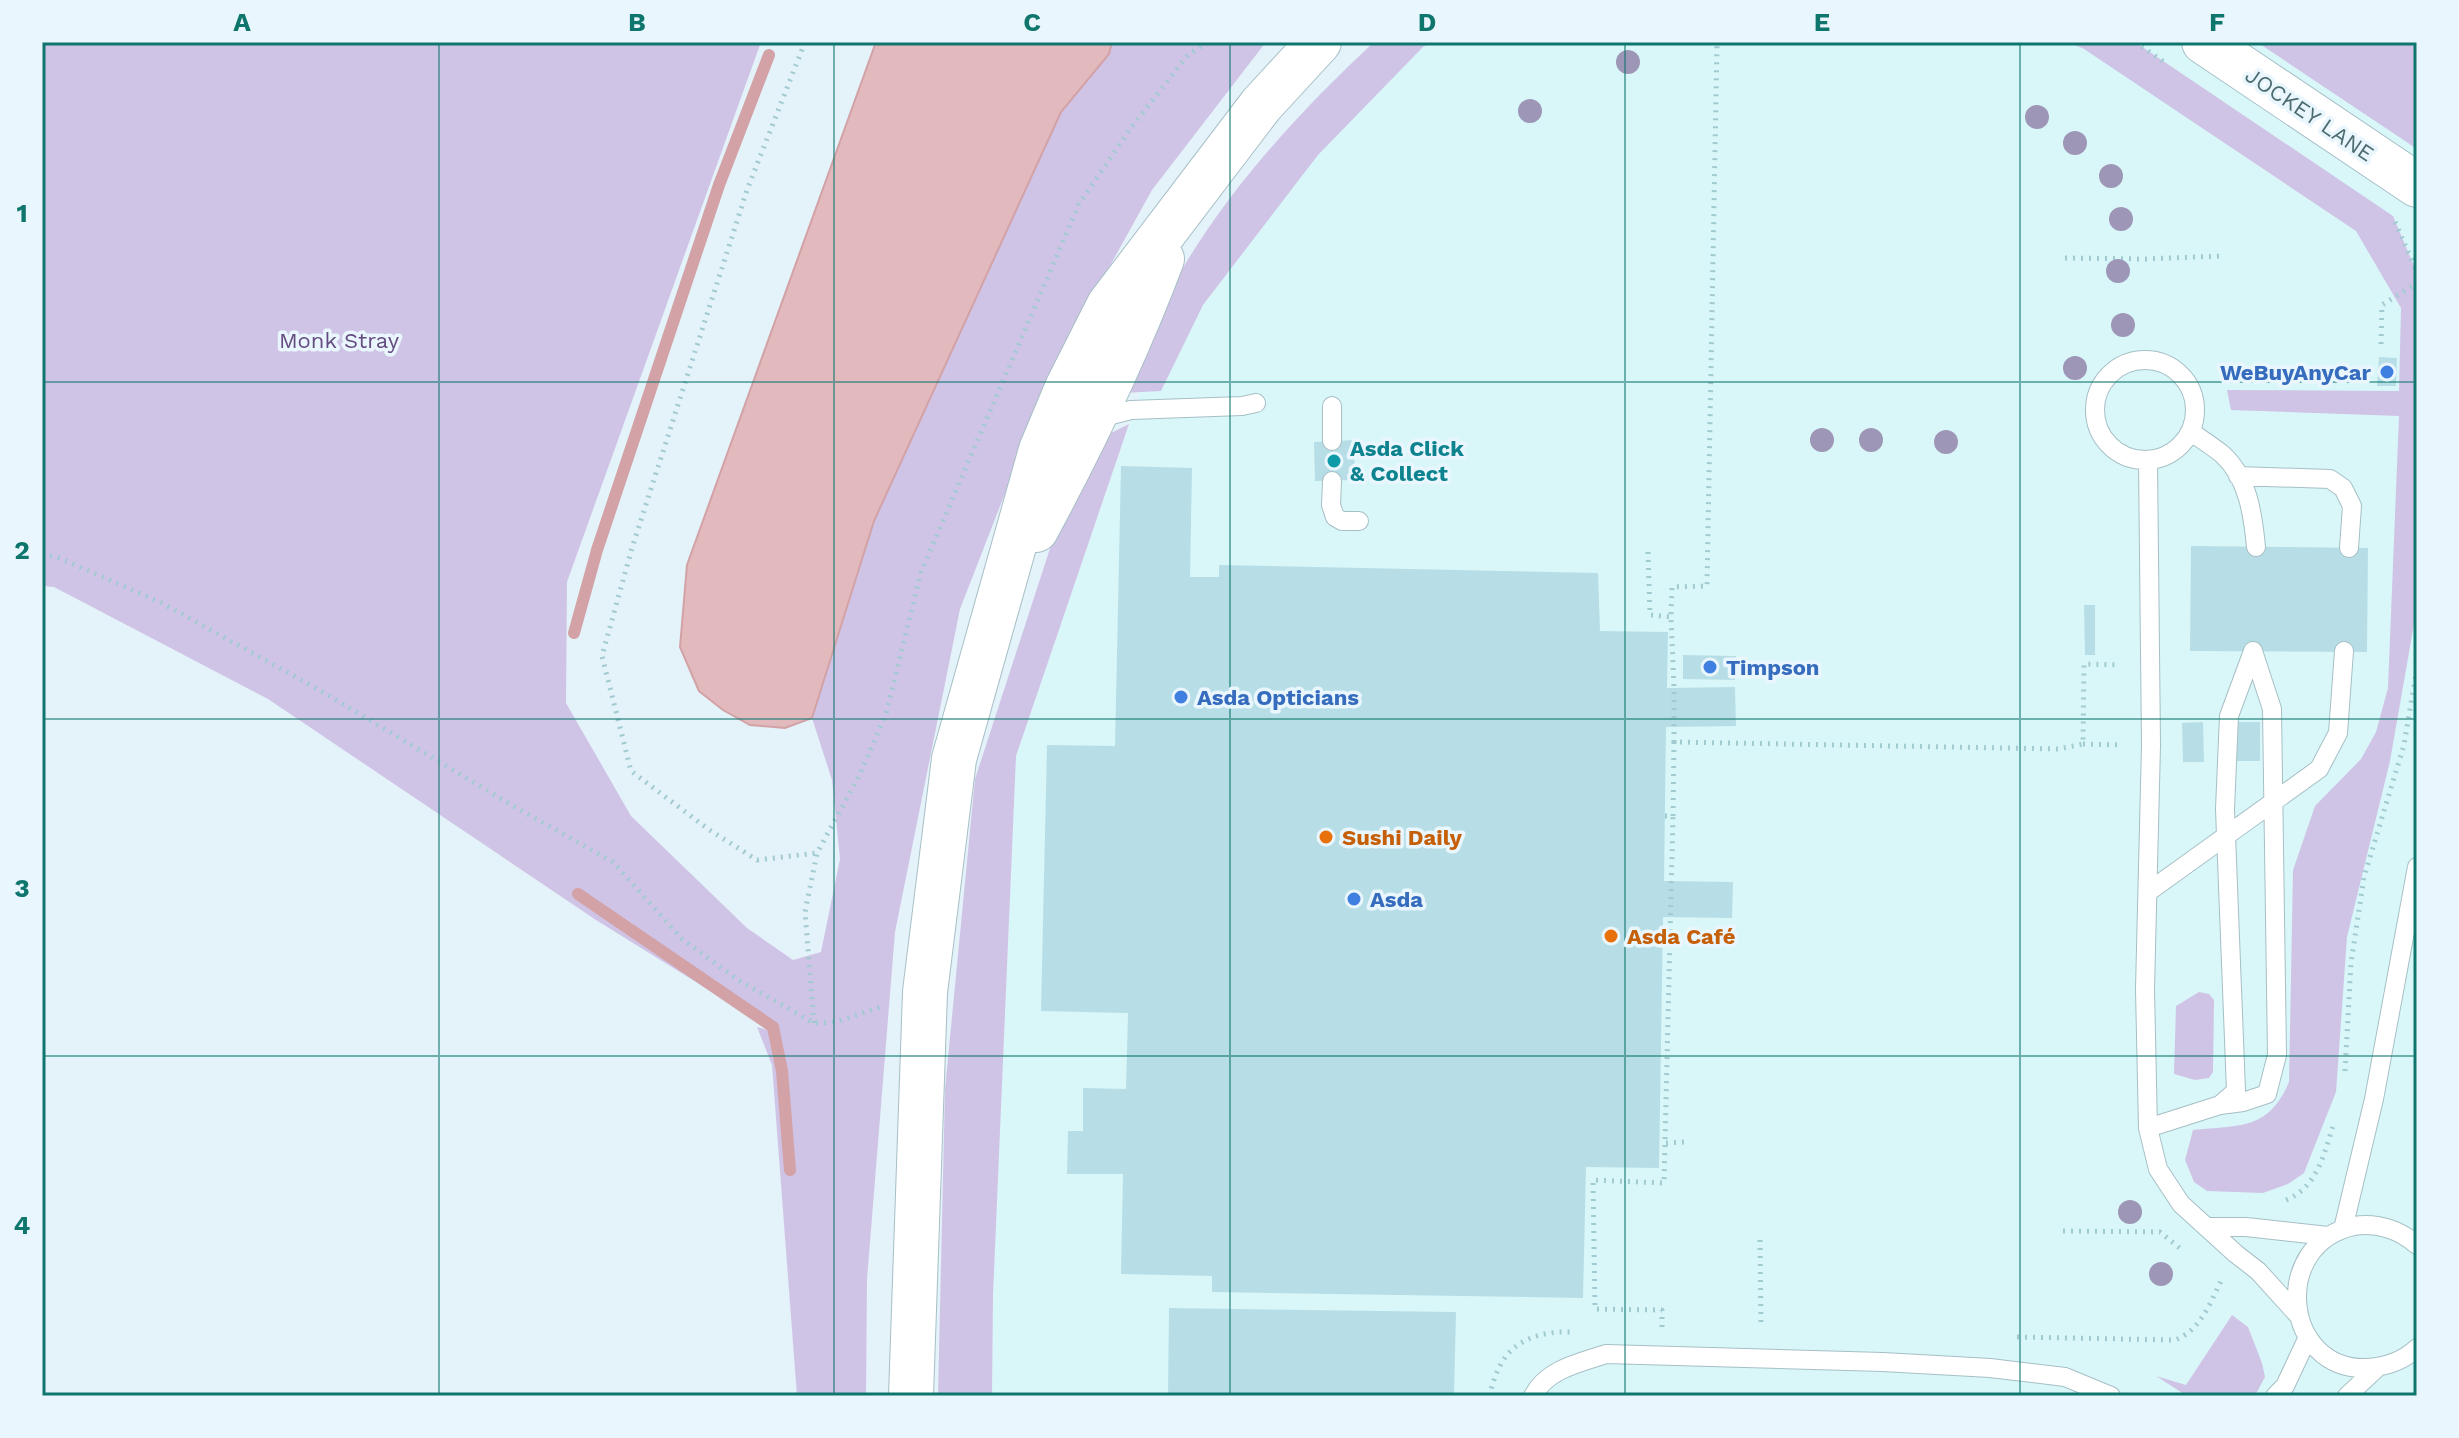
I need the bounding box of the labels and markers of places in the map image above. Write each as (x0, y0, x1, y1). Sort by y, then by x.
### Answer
place label: WeBuyAnyCar (2220, 360, 2372, 385)
marker: WeBuyAnyCar (2378, 363, 2396, 381)
place label: Asda Click & Collect (1350, 436, 1464, 486)
marker: Asda Click & Collect (1325, 452, 1343, 470)
place label: Timpson (1726, 655, 1819, 680)
marker: Timpson (1701, 658, 1719, 676)
place label: Asda Opticians (1197, 685, 1359, 710)
marker: Asda Opticians (1172, 688, 1190, 706)
place label: Sushi Daily (1342, 825, 1462, 850)
marker: Sushi Daily (1317, 828, 1335, 846)
place label: Asda (1370, 887, 1423, 912)
marker: Asda (1345, 890, 1363, 908)
place label: Asda Café (1627, 924, 1736, 949)
marker: Asda Café (1602, 927, 1620, 945)

